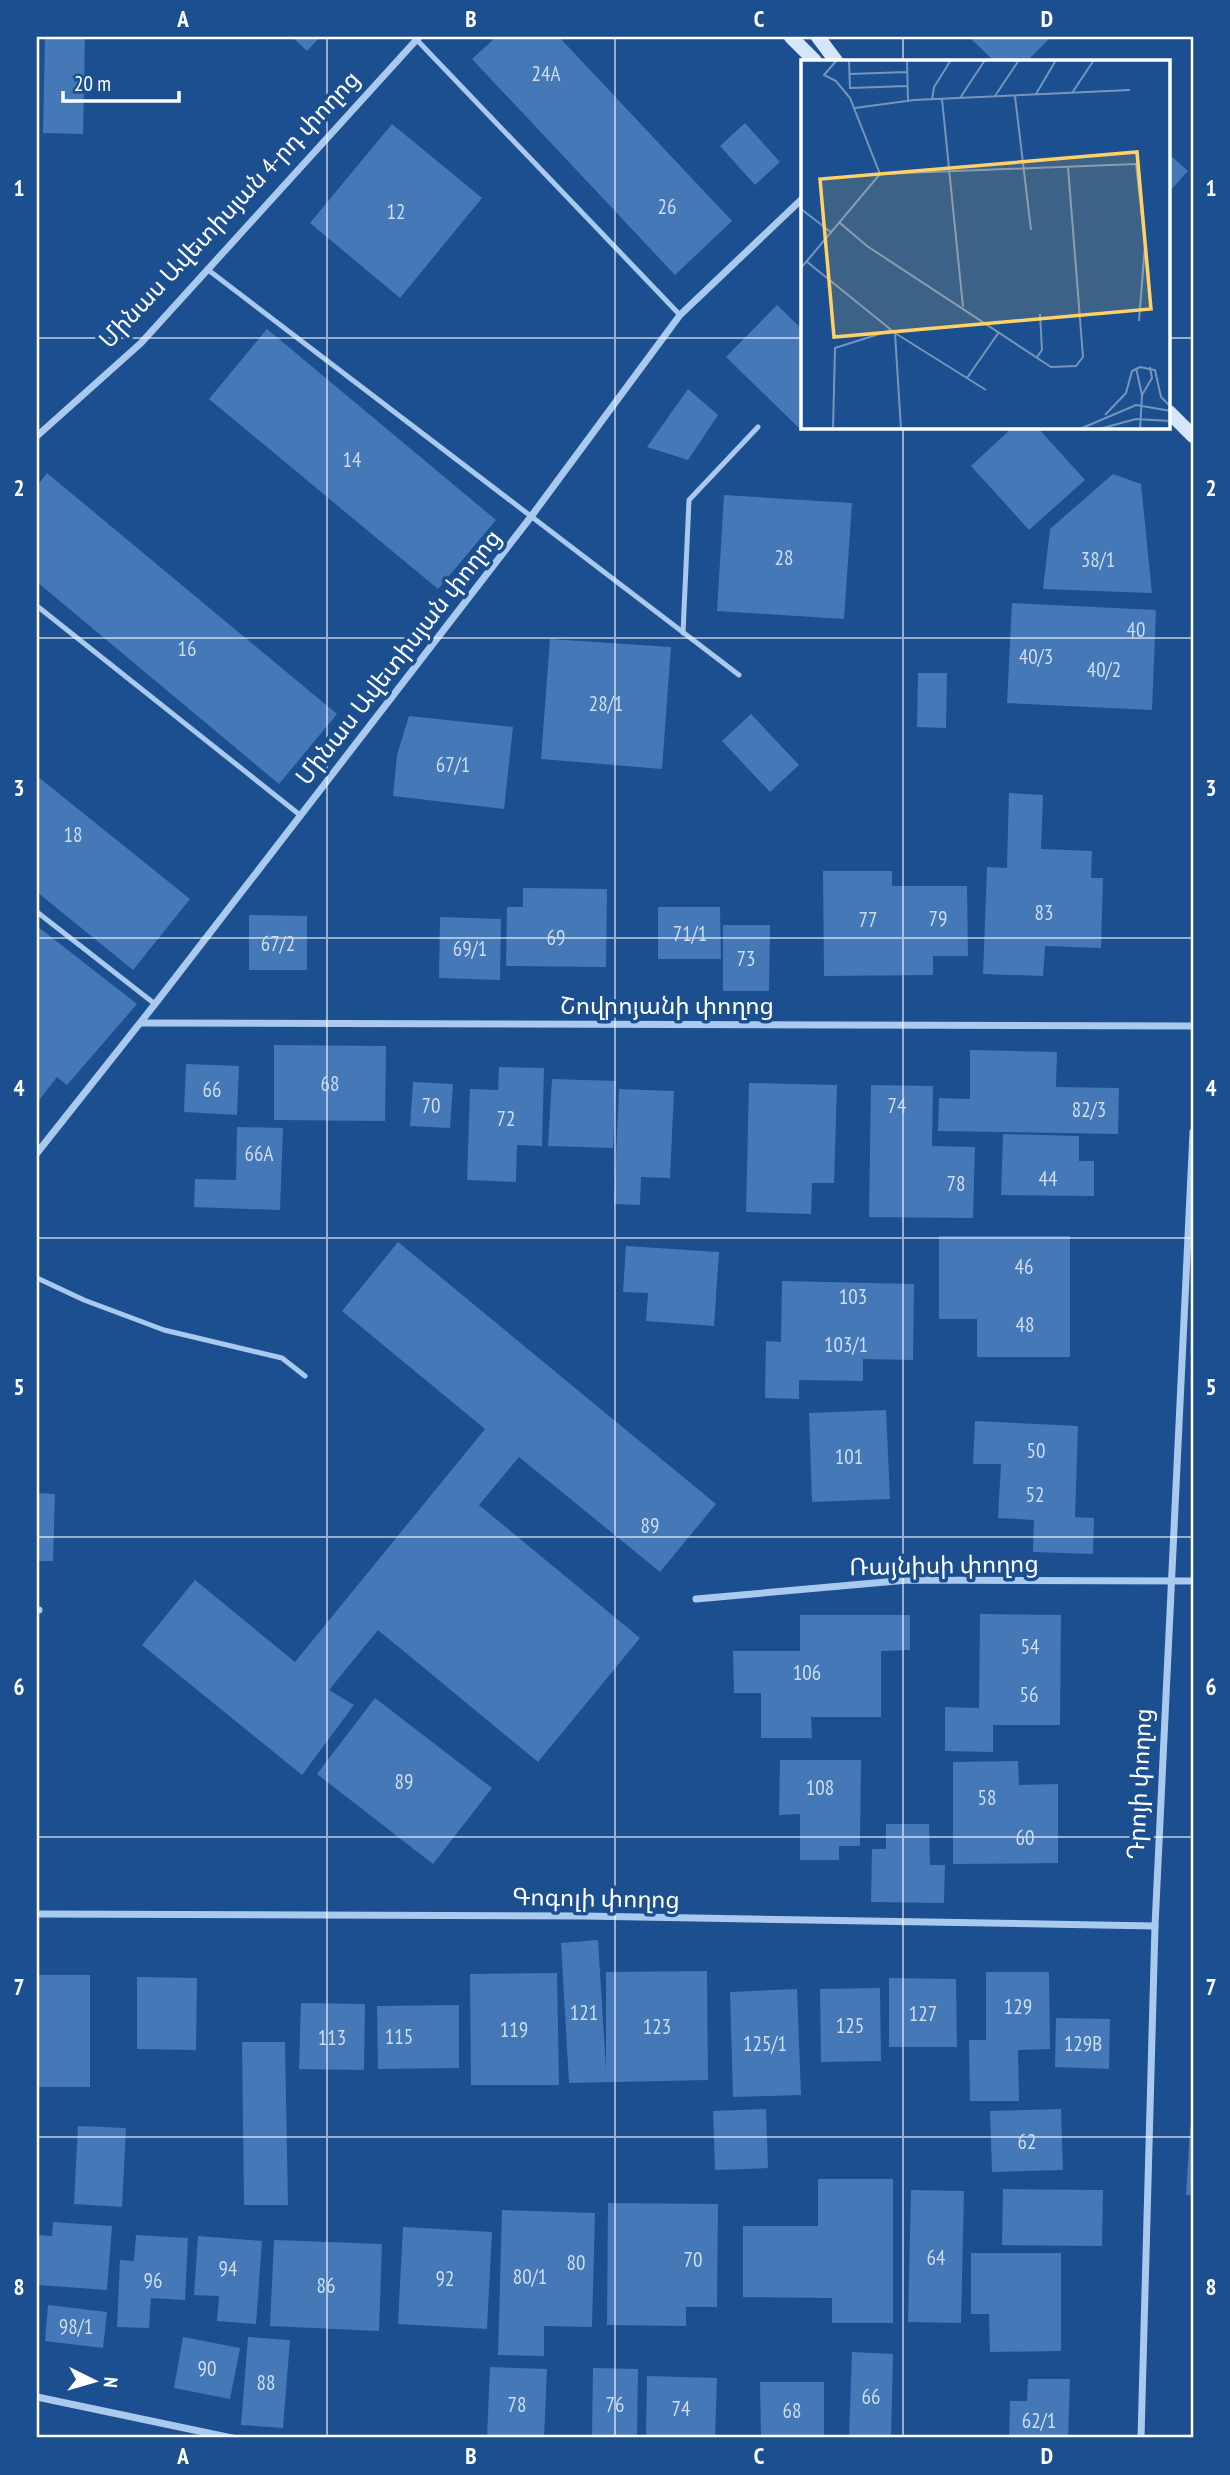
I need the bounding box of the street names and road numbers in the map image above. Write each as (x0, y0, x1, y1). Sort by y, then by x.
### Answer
street label: Մինաս Ավետիսյան 4-րդ փողոց (92, 64, 366, 354)
street label: Մինաս Ավետիսյան փողոց (288, 523, 508, 791)
street label: Շովրոյանի փողոց (560, 990, 774, 1021)
street label: Ռայնիսի փողոց (849, 1548, 1039, 1582)
street label: Դրոյի փողոց (1120, 1707, 1158, 1861)
street label: Գոգոլի փողոց (512, 1881, 680, 1915)

